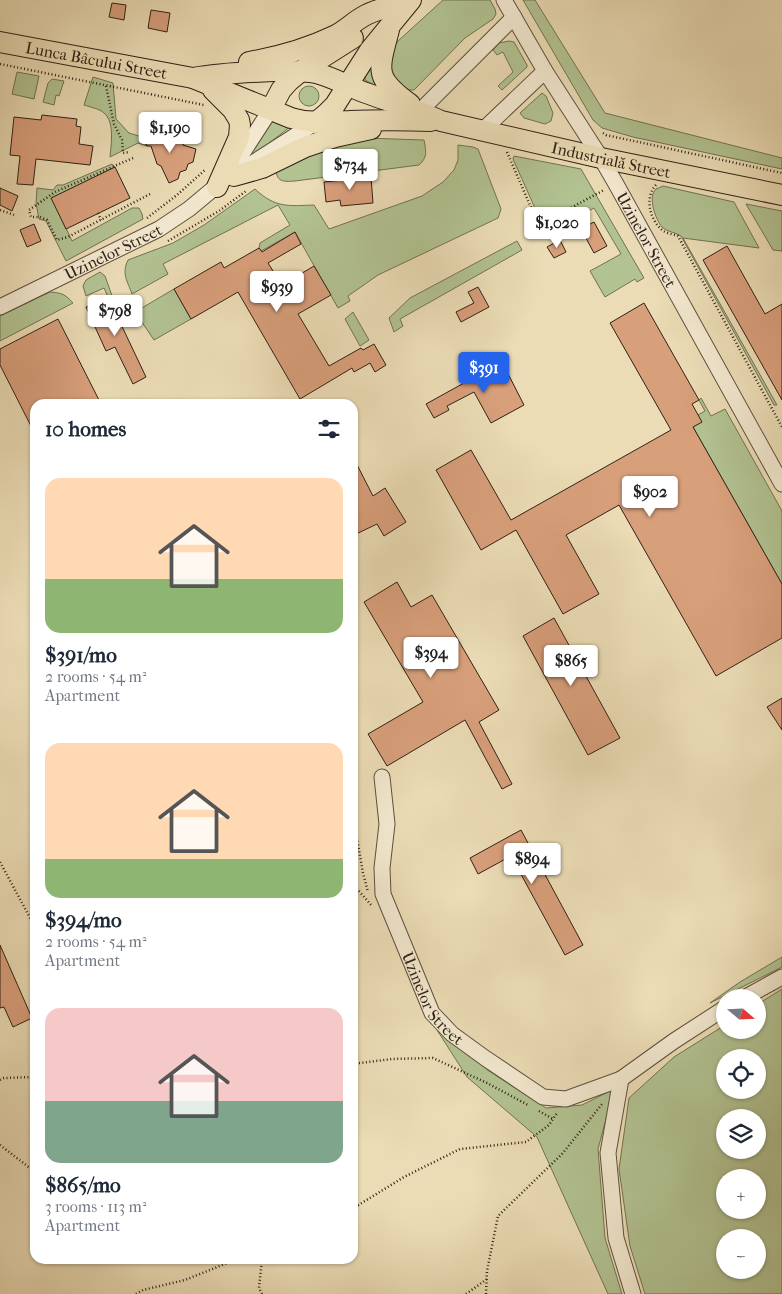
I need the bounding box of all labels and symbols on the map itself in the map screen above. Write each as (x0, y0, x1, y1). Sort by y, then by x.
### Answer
street label: Lunca Bâcului Street (24, 38, 169, 83)
pin: $1,190 (129, 112, 211, 154)
street label: Industrială Street (550, 138, 673, 182)
pin: $734 (320, 148, 380, 191)
street label: Uzinelor Street (612, 189, 680, 291)
pin: $1,020 (516, 206, 598, 249)
street label: Uzinelor Street (62, 220, 165, 284)
pin: $939 (247, 270, 307, 313)
pin: $798 (85, 294, 145, 337)
pin: $391 (454, 352, 514, 394)
pin: $902 (620, 476, 680, 518)
pin: $394 (401, 636, 461, 679)
pin: $865 (541, 644, 601, 687)
pin: $894 (502, 842, 562, 885)
street label: Uzinelor Street (398, 949, 467, 1049)
north arrow (716, 989, 766, 1039)

